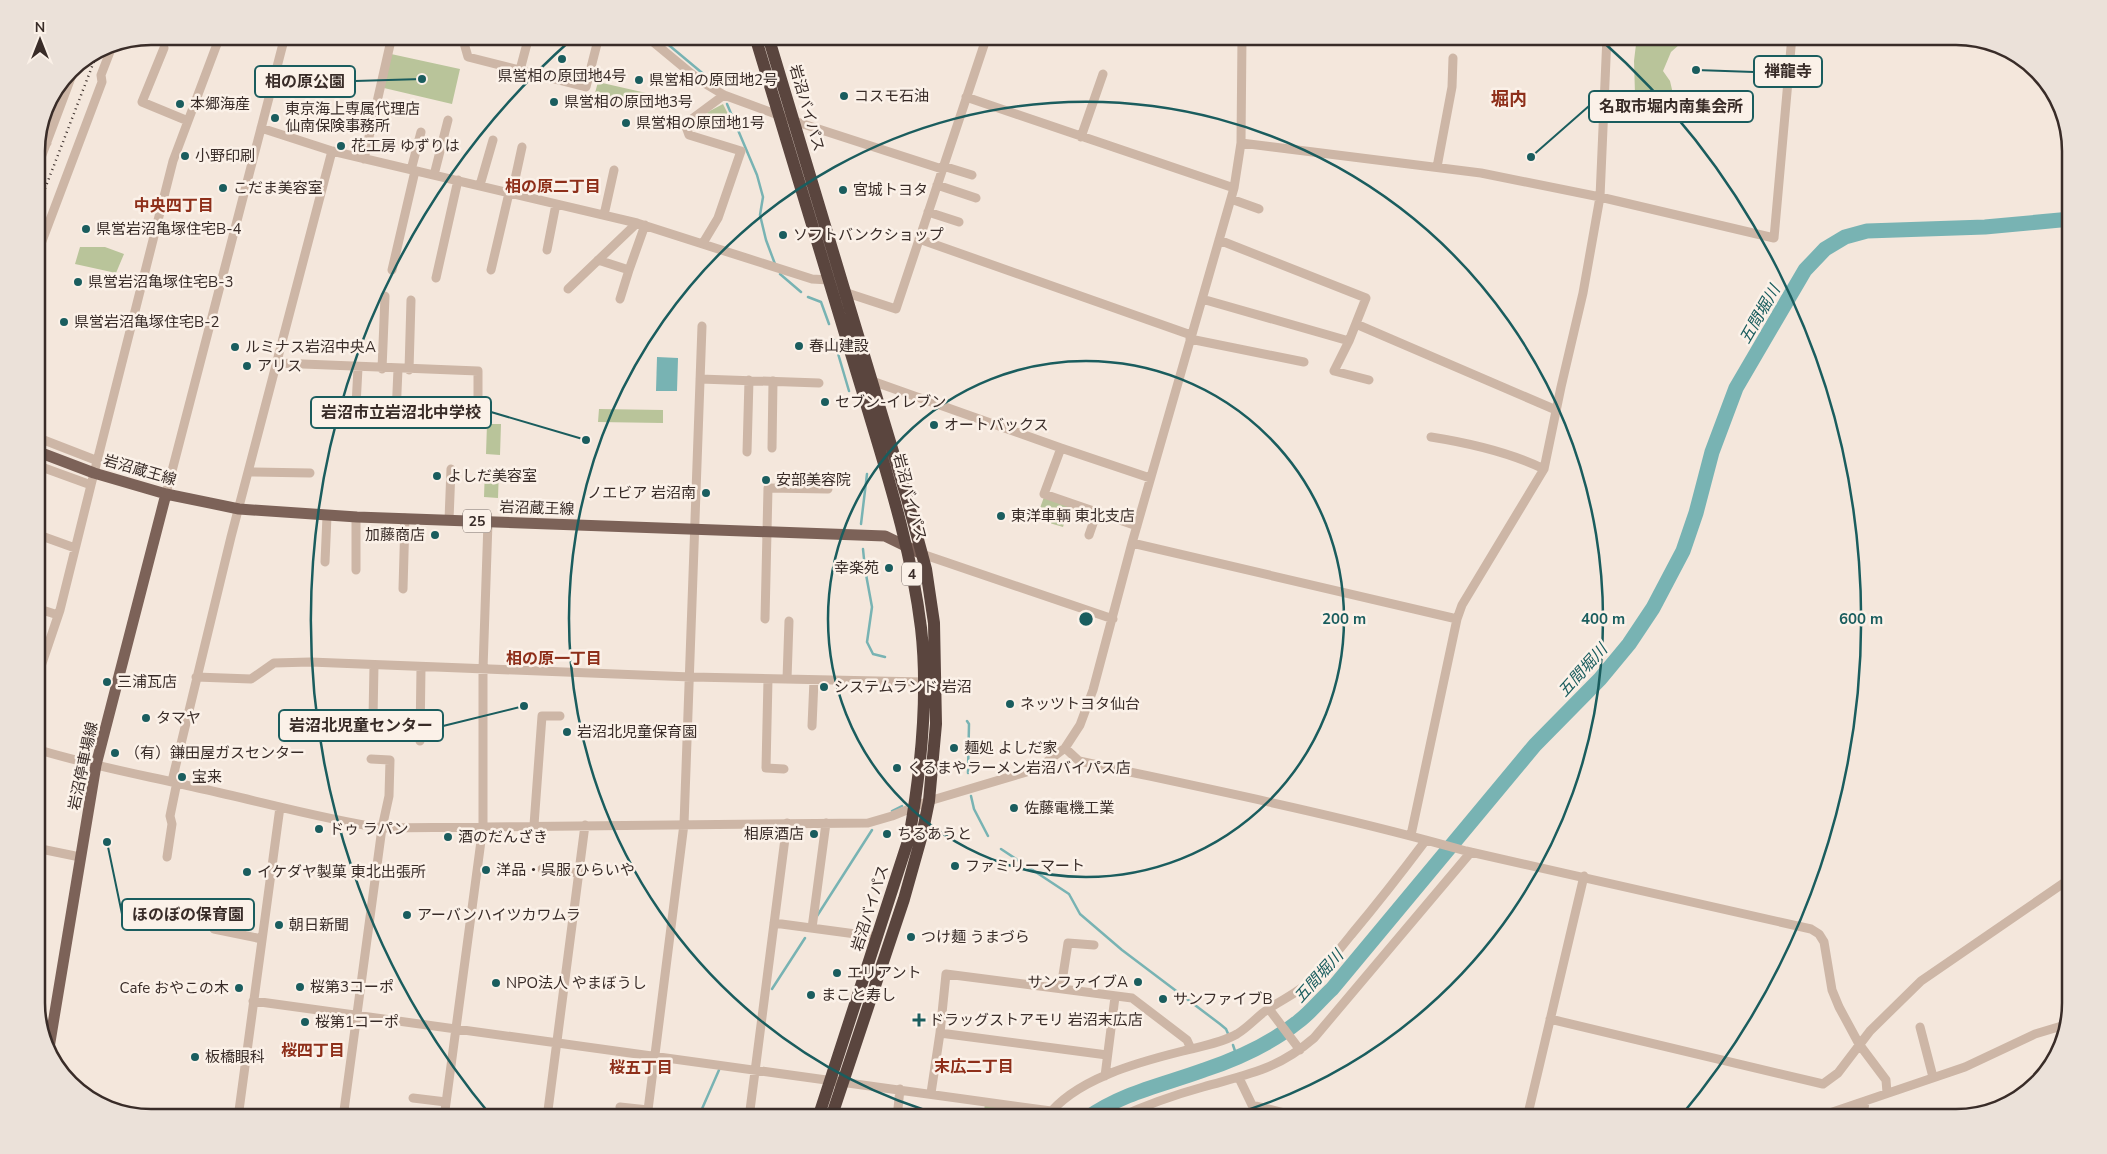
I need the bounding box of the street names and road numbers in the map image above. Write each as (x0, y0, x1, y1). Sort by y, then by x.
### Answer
street label: 岩沼バイパス (785, 62, 829, 154)
street label: 岩沼蔵王線 (101, 450, 179, 490)
street label: 岩沼バイパス (889, 451, 931, 543)
street label: 岩沼蔵王線 (499, 497, 575, 519)
road number: 25 (463, 510, 491, 532)
road number: 4 (902, 562, 922, 586)
street label: 岩沼停車場線 (64, 720, 102, 812)
street label: 岩沼バイパス (847, 862, 893, 954)

